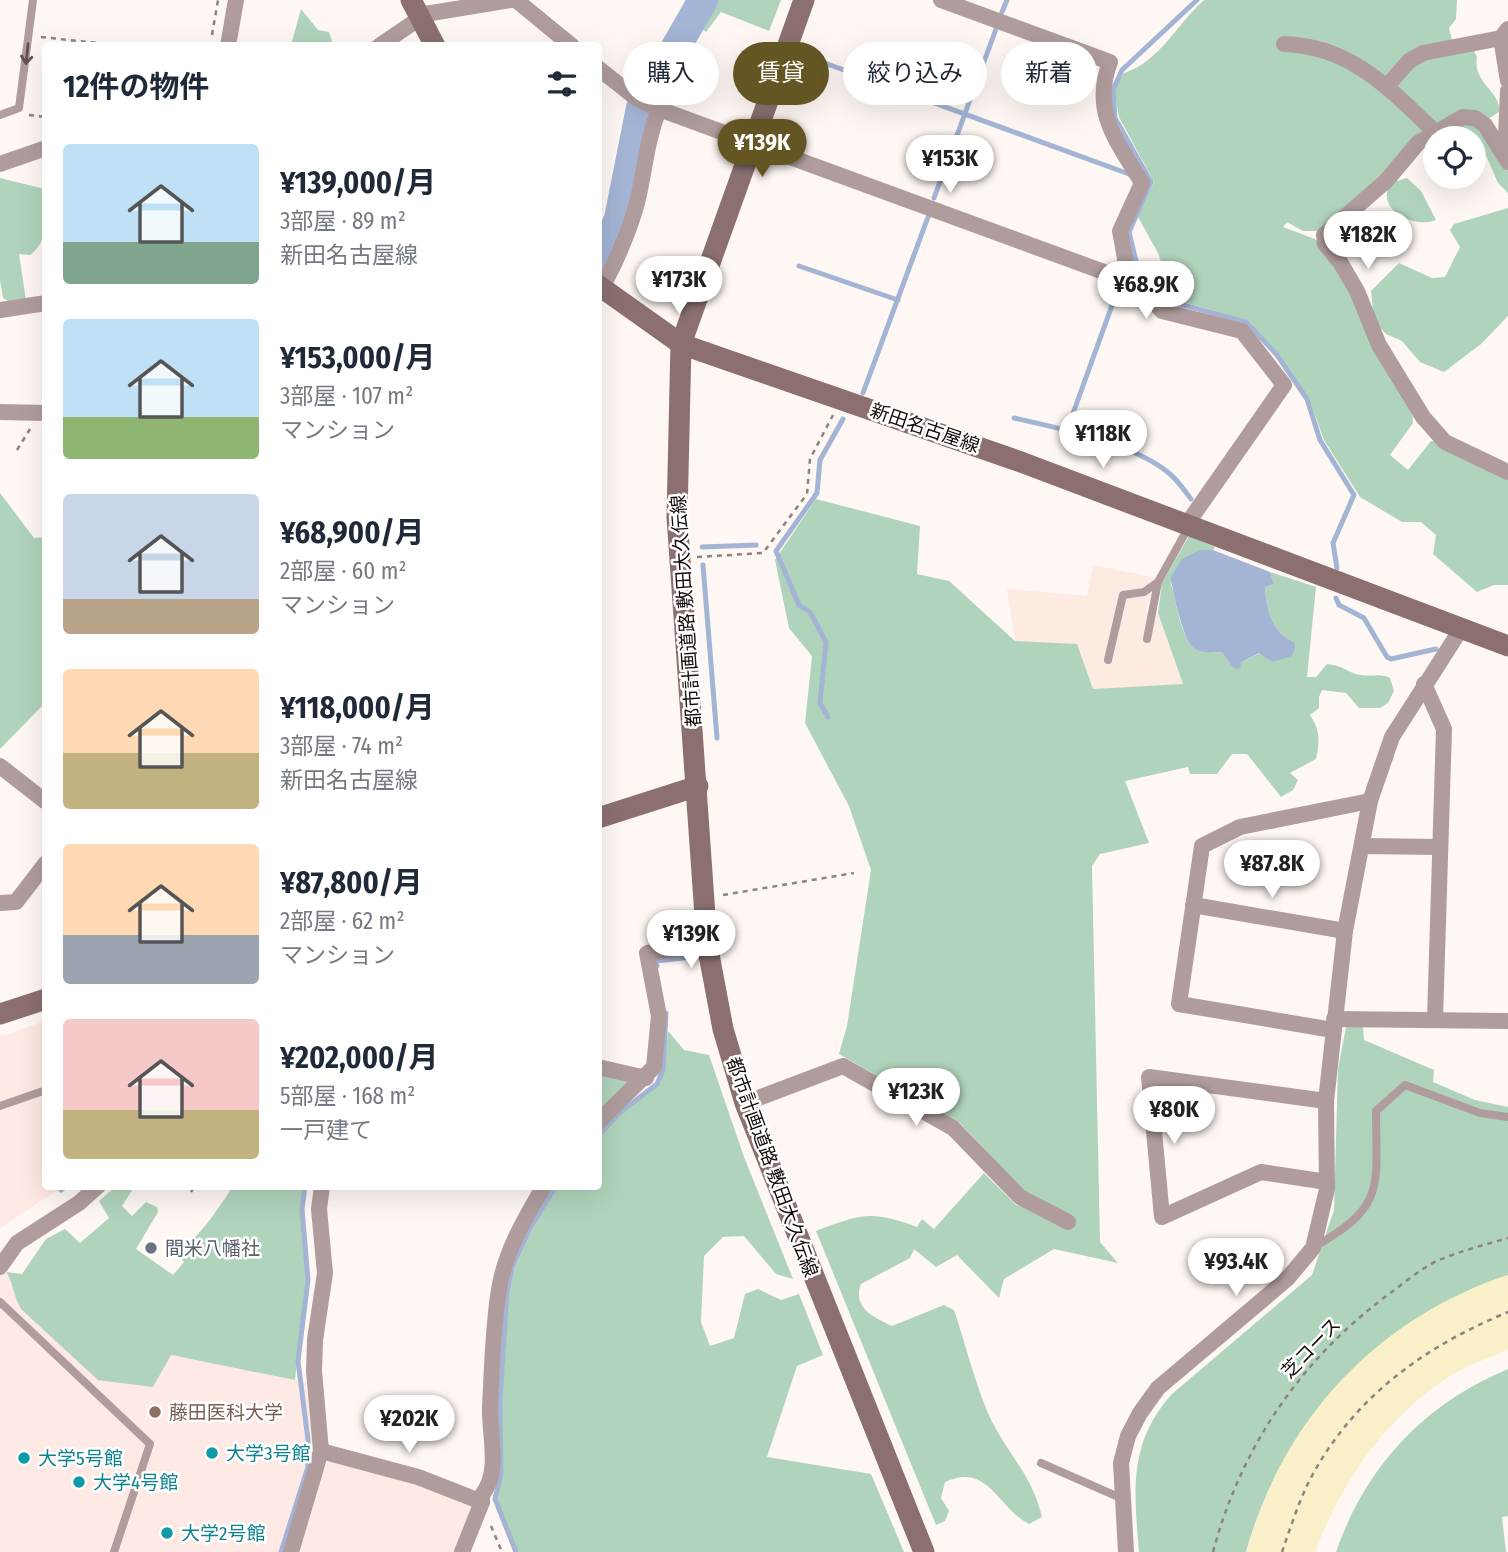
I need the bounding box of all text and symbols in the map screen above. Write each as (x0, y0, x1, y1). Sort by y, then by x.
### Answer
chip: 購入 (623, 42, 719, 105)
chip: 賃貸 (733, 42, 829, 105)
chip: 絞り込み (843, 42, 987, 105)
chip: 新着 (1001, 42, 1097, 105)
one-way arrow (21, 43, 34, 65)
icon: filters (543, 65, 581, 103)
text: 12件の物件 (63, 69, 210, 105)
pin: ¥139K (713, 120, 811, 179)
map controls (1423, 126, 1486, 189)
button: locate (1423, 126, 1486, 189)
text: ¥139K (734, 128, 790, 156)
pin: ¥153K (901, 136, 999, 195)
text: ¥153K (922, 144, 978, 172)
text: ¥139,000/月 (280, 165, 436, 201)
icon: home (119, 172, 203, 256)
text: 3部屋 · 89 m² (280, 207, 406, 235)
pin: ¥182K (1319, 212, 1417, 271)
text: ¥182K (1340, 220, 1396, 248)
text: 新田名古屋線 (280, 241, 418, 269)
pin: ¥173K (630, 256, 728, 316)
pin: ¥68.9K (1089, 262, 1203, 321)
text: ¥173K (652, 265, 706, 293)
text: ¥68.9K (1113, 270, 1179, 298)
text: ¥153,000/月 (280, 340, 436, 376)
icon: home (119, 347, 203, 431)
text: 3部屋 · 107 m² (280, 382, 413, 410)
street label: 新田名古屋線 (867, 399, 983, 457)
pin: ¥118K (1054, 410, 1152, 470)
text: マンション (280, 416, 395, 444)
text: ¥118K (1075, 419, 1131, 447)
street label: 都市計画道路 敷田大久伝線 (666, 494, 706, 728)
text: ¥68,900/月 (280, 515, 425, 551)
icon: home (119, 522, 203, 606)
text: 2部屋 · 60 m² (280, 557, 407, 585)
text: マンション (280, 591, 395, 619)
text: ¥118,000/月 (280, 690, 435, 726)
icon: home (119, 697, 203, 781)
text: 3部屋 · 74 m² (280, 732, 403, 760)
text: 新田名古屋線 (280, 766, 418, 794)
pin: ¥87.8K (1215, 841, 1329, 900)
text: ¥87.8K (1240, 849, 1304, 877)
text: ¥87,800/月 (280, 865, 423, 901)
icon: home (119, 872, 203, 956)
text: 2部屋 · 62 m² (280, 907, 404, 935)
pin: ¥139K (642, 911, 740, 970)
text: ¥139K (663, 919, 719, 947)
text: マンション (280, 941, 395, 969)
text: ¥202,000/月 (280, 1040, 439, 1076)
icon: home (119, 1047, 203, 1131)
street label: 都市計画道路 敷田大久伝線 (721, 1054, 823, 1280)
pin: ¥123K (867, 1068, 965, 1128)
text: ¥123K (888, 1077, 944, 1105)
text: 5部屋 · 168 m² (280, 1082, 415, 1110)
pin: ¥80K (1133, 1086, 1215, 1146)
text: ¥80K (1149, 1095, 1199, 1123)
text: 一戸建て (280, 1116, 372, 1144)
place label: 間米八幡社 (165, 1237, 260, 1260)
pin: ¥93.4K (1179, 1238, 1293, 1298)
marker: 間米八幡社 (143, 1240, 159, 1256)
text: ¥93.4K (1204, 1247, 1268, 1275)
street label: 芝コース (1277, 1313, 1345, 1383)
pin: ¥202K (360, 1396, 458, 1455)
place label: 藤田医科大学 (169, 1401, 283, 1424)
marker: 藤田医科大学 (147, 1404, 163, 1420)
text: ¥202K (380, 1404, 438, 1432)
place label: 大学3号館 (226, 1442, 311, 1465)
marker: 大学3号館 (204, 1445, 220, 1461)
place label: 大学5号館 (38, 1447, 123, 1470)
marker: 大学5号館 (16, 1450, 32, 1466)
place label: 大学4号館 (93, 1471, 178, 1494)
marker: 大学4号館 (71, 1474, 87, 1490)
place label: 大学2号館 (181, 1522, 265, 1545)
marker: 大学2号館 (159, 1525, 175, 1541)

